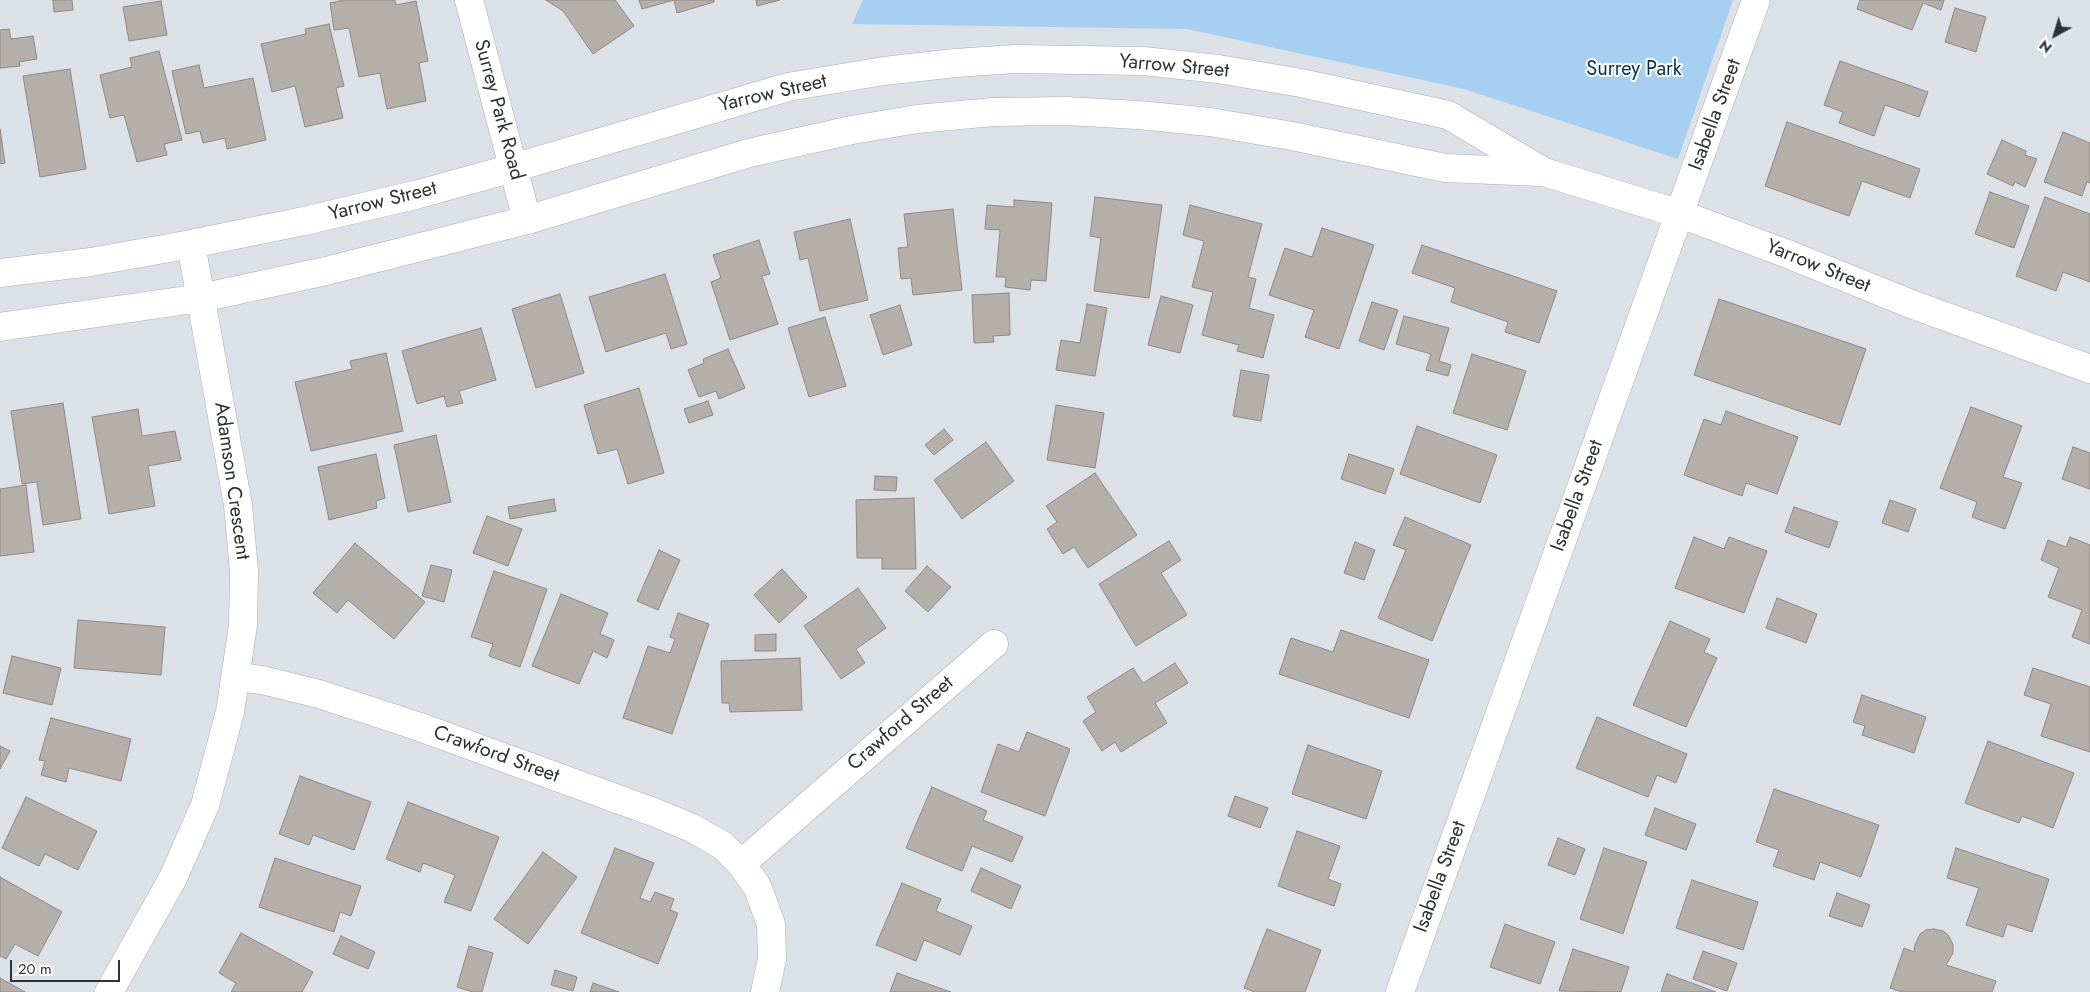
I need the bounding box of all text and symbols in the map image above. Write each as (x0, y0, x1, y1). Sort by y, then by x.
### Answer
north arrow (2030, 10, 2080, 60)
text: N (2035, 35, 2056, 58)
street label: Surrey Park Road (468, 37, 528, 183)
street label: Yarrow Street (1118, 50, 1230, 84)
street label: Isabella Street (1685, 56, 1747, 174)
park label: Surrey Park (1586, 58, 1682, 82)
street label: Yarrow Street (717, 70, 829, 118)
street label: Yarrow Street (327, 177, 439, 227)
street label: Yarrow Street (1762, 235, 1874, 299)
street label: Adamson Crescent (208, 401, 254, 561)
street label: Isabella Street (1547, 437, 1609, 555)
street label: Crawford Street (843, 672, 959, 776)
street label: Crawford Street (430, 721, 562, 789)
street label: Isabella Street (1410, 818, 1472, 936)
scale bar (12, 950, 122, 982)
text: 20 m (18, 958, 52, 980)

